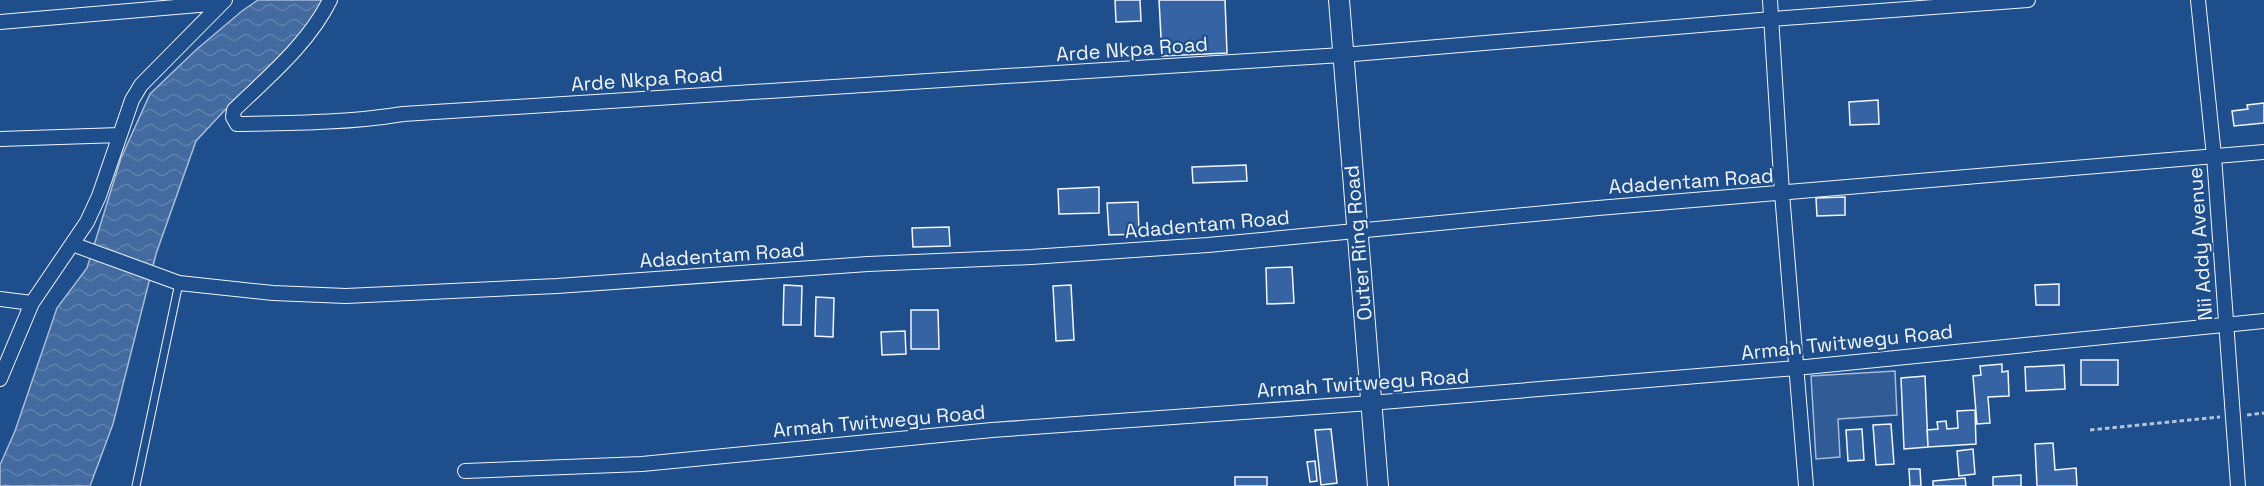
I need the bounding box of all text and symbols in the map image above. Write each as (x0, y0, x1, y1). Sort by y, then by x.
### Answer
street label: Arde Nkpa Road (1055, 31, 1209, 67)
street label: Arde Nkpa Road (570, 61, 724, 97)
street label: Adadentam Road (1608, 162, 1774, 200)
street label: Outer Ring Road (1338, 164, 1378, 322)
street label: Nii Addy Avenue (2182, 166, 2218, 322)
street label: Adadentam Road (1123, 204, 1291, 244)
street label: Adadentam Road (639, 236, 805, 274)
street label: Armah Twitwegu Road (1740, 318, 1954, 366)
street label: Armah Twitwegu Road (1256, 363, 1470, 403)
street label: Armah Twitwegu Road (772, 399, 986, 443)

